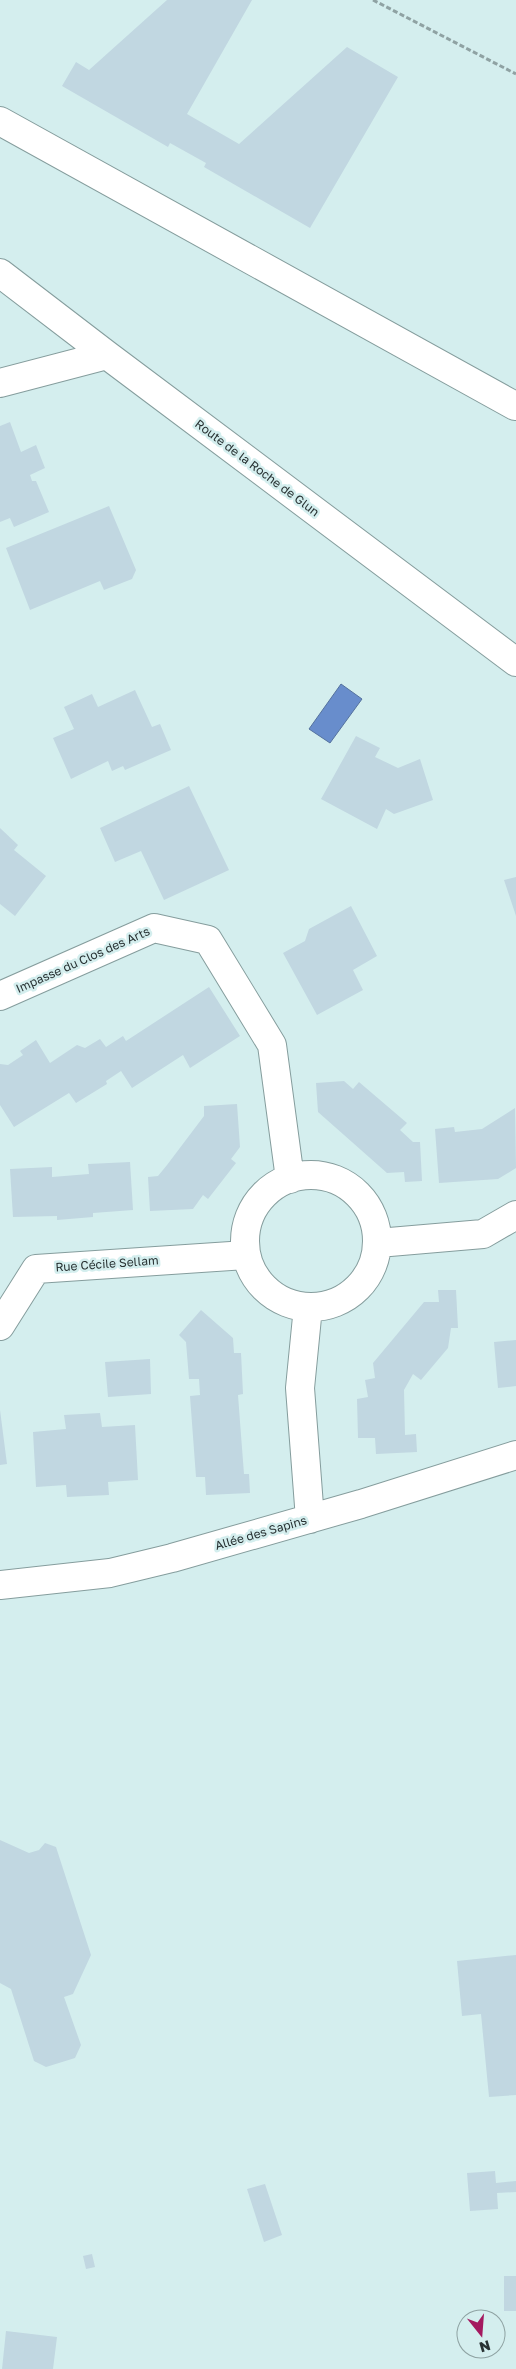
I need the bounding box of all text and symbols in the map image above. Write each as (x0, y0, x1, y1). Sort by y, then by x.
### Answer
street label: Route de la Roche de Glun (192, 416, 322, 519)
street label: Impasse du Clos des Arts (13, 923, 152, 996)
street label: Rue Cécile Sellam (55, 1252, 159, 1275)
street label: Allée des Sapins (213, 1512, 308, 1553)
north arrow (456, 2309, 506, 2359)
text: N (477, 2337, 493, 2357)

